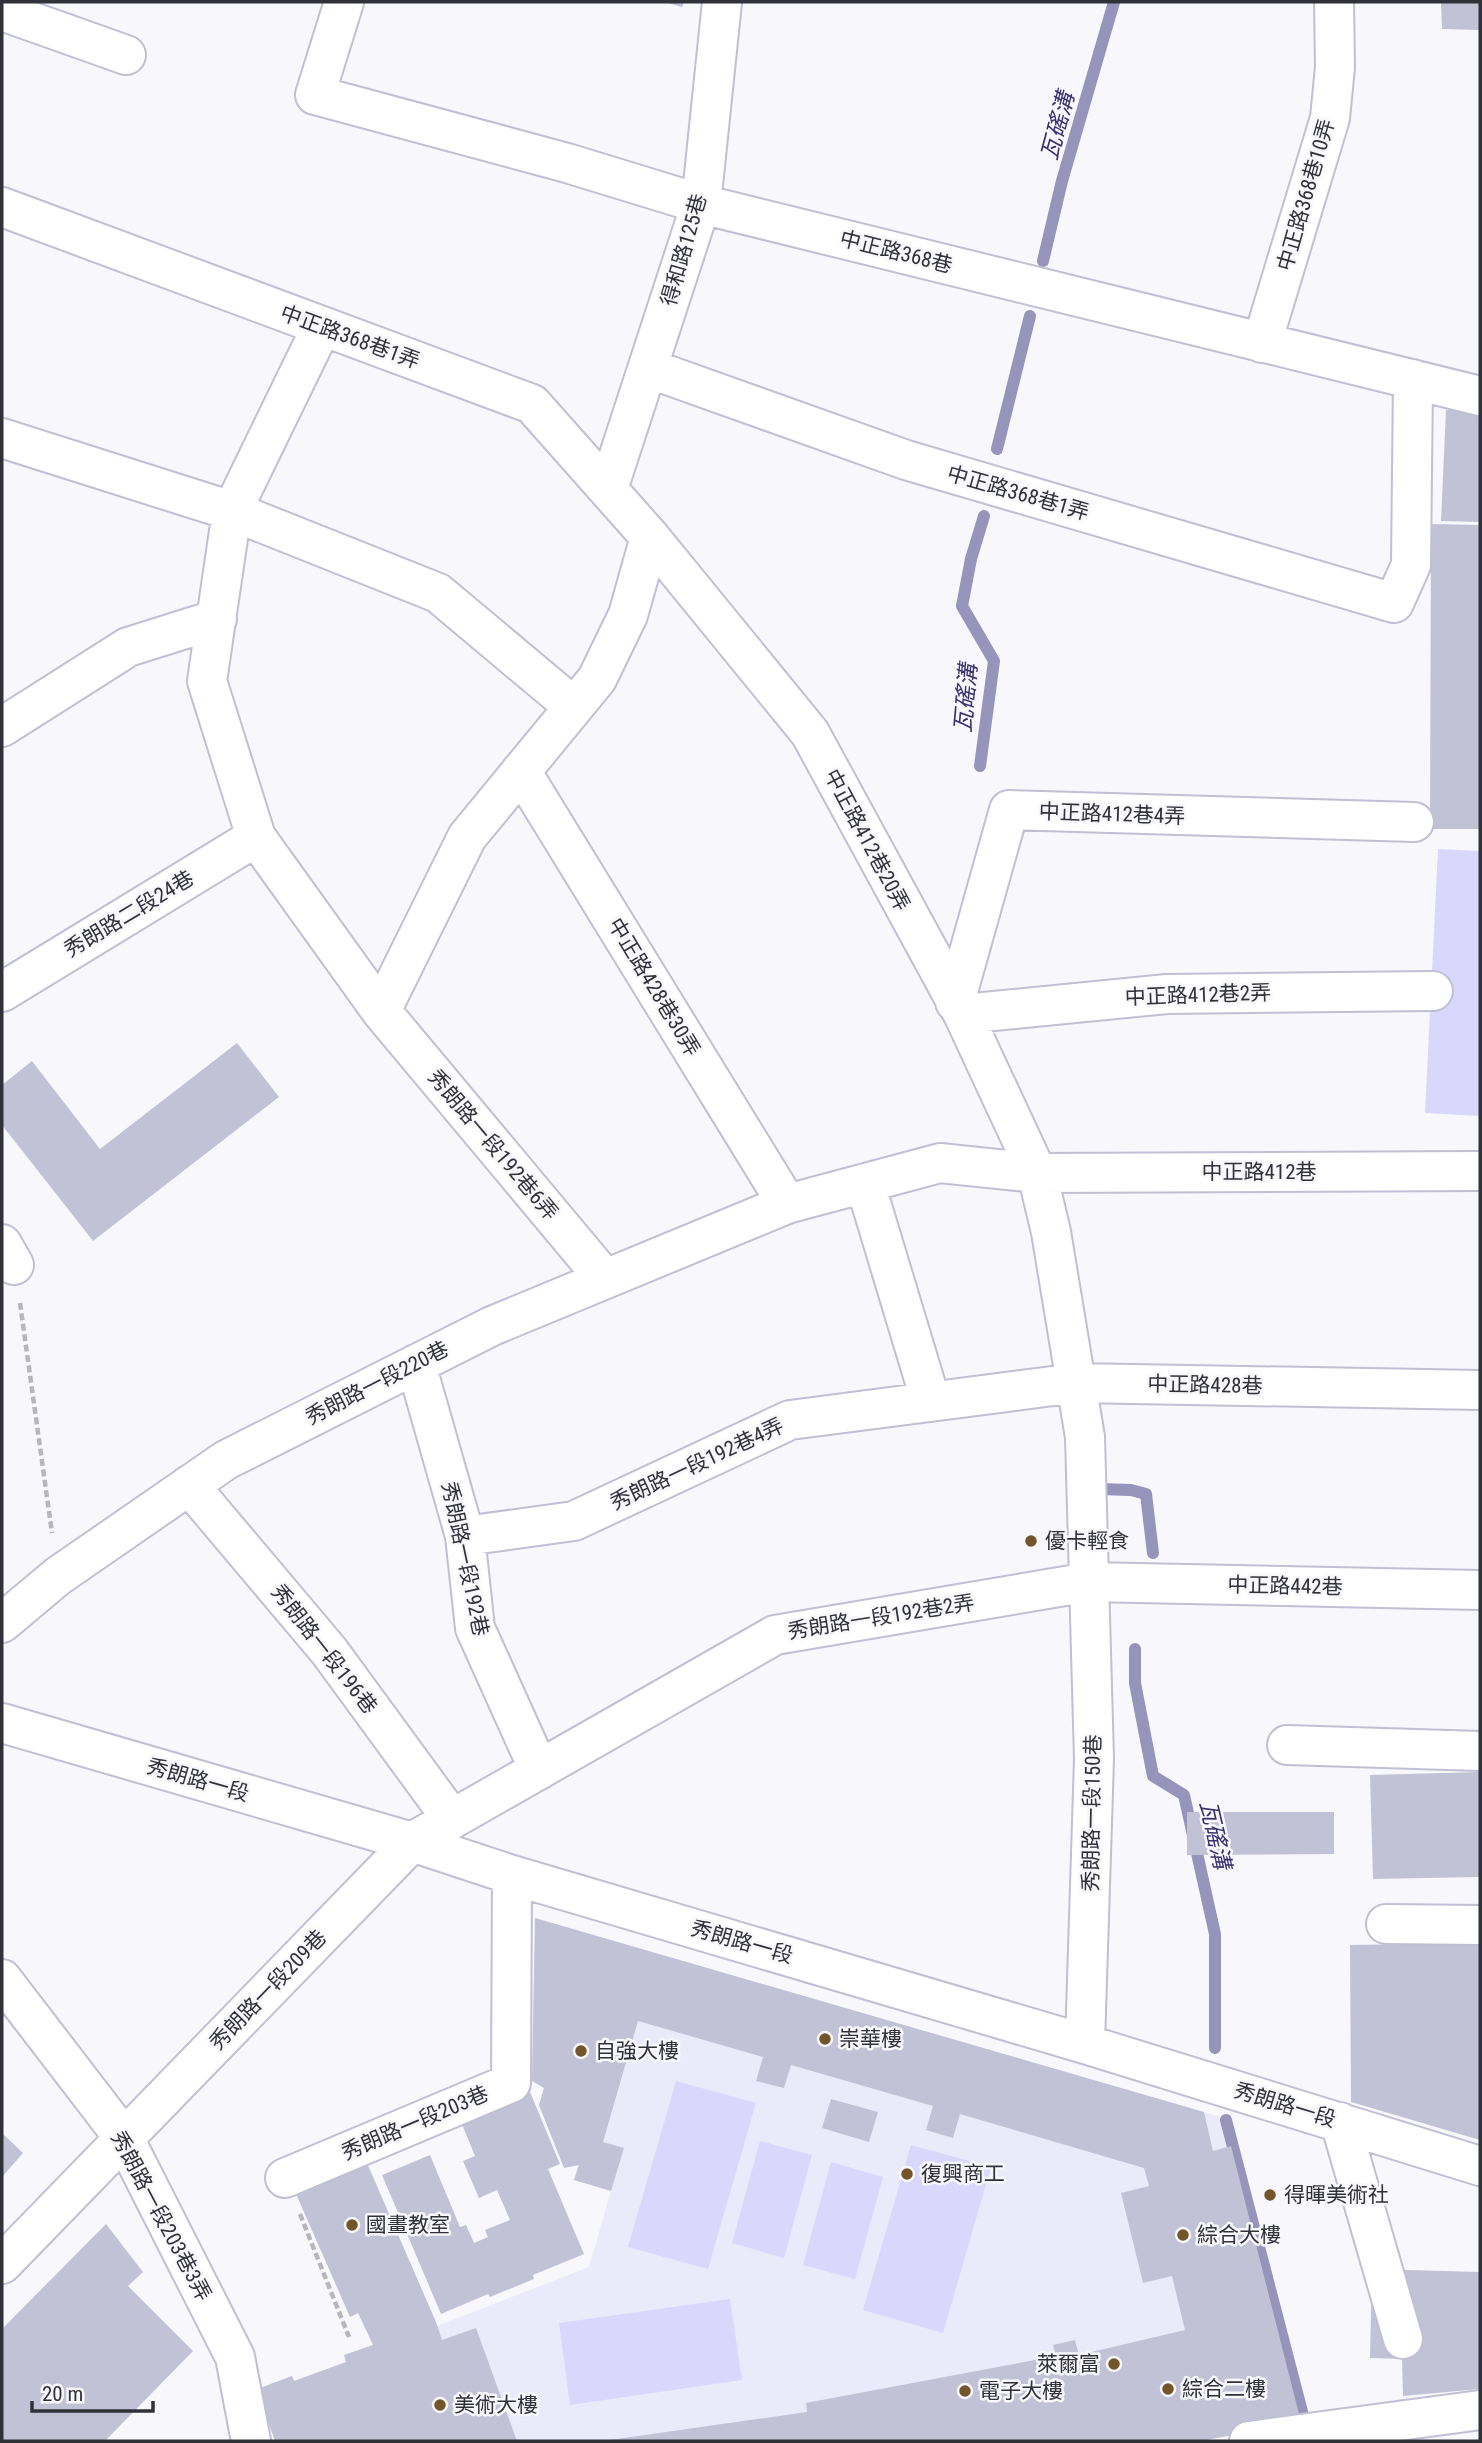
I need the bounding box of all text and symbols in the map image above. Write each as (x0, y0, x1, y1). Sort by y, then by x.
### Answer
water label: 瓦磘溝 (1036, 86, 1081, 163)
street label: 中正路368巷10弄 (1273, 116, 1339, 274)
street label: 得和路125巷 (657, 191, 711, 309)
street label: 中正路368巷 (837, 226, 955, 278)
street label: 中正路368巷1弄 (277, 301, 423, 373)
street label: 中正路368巷1弄 (944, 461, 1092, 525)
water label: 瓦磘溝 (950, 659, 983, 734)
street label: 中正路412巷20弄 (820, 765, 914, 915)
street label: 中正路412巷4弄 (1038, 799, 1186, 829)
street label: 秀朗路二段24巷 (60, 866, 198, 962)
street label: 中正路428巷30弄 (603, 914, 705, 1060)
street label: 中正路412巷2弄 (1124, 980, 1272, 1010)
street label: 秀朗路一段192巷6弄 (423, 1065, 563, 1225)
street label: 中正路412巷 (1201, 1160, 1317, 1184)
street label: 秀朗路一段220巷 (302, 1337, 452, 1429)
street label: 中正路428巷 (1147, 1372, 1263, 1398)
street label: 秀朗路一段192巷4弄 (607, 1413, 787, 1515)
street label: 秀朗路一段192巷 (437, 1480, 493, 1638)
place label: 優卡輕食 (1045, 1529, 1129, 1553)
marker: 優卡輕食 (1023, 1533, 1039, 1549)
street label: 中正路442巷 (1227, 1573, 1343, 1599)
street label: 秀朗路一段196巷 (266, 1580, 382, 1718)
street label: 秀朗路一段192巷2弄 (786, 1590, 976, 1644)
street label: 秀朗路一段150巷 (1079, 1734, 1105, 1892)
street label: 秀朗路一段 (144, 1754, 252, 1806)
water label: 瓦磘溝 (1194, 1798, 1237, 1875)
street label: 秀朗路一段 (688, 1916, 796, 1968)
street label: 秀朗路一段209巷 (205, 1925, 331, 2055)
place label: 崇華樓 (839, 2027, 902, 2051)
marker: 崇華樓 (817, 2031, 833, 2047)
place label: 自強大樓 (595, 2039, 679, 2063)
marker: 自強大樓 (573, 2043, 589, 2059)
street label: 秀朗路一段 (1231, 2078, 1339, 2132)
street label: 秀朗路一段203巷 (338, 2081, 492, 2165)
street label: 秀朗路一段203巷3弄 (106, 2127, 216, 2305)
place label: 復興商工 (921, 2162, 1005, 2186)
marker: 復興商工 (899, 2166, 915, 2182)
place label: 得暉美術社 (1284, 2183, 1389, 2207)
marker: 得暉美術社 (1262, 2187, 1278, 2203)
place label: 國畫教室 (366, 2213, 450, 2237)
marker: 國畫教室 (344, 2217, 360, 2233)
place label: 綜合大樓 (1197, 2223, 1281, 2247)
marker: 綜合大樓 (1175, 2227, 1191, 2243)
place label: 萊爾富 (1037, 2352, 1100, 2376)
marker: 萊爾富 (1106, 2356, 1122, 2372)
scale bar (32, 2370, 152, 2414)
place label: 綜合二樓 (1182, 2377, 1266, 2401)
place label: 電子大樓 (979, 2379, 1063, 2403)
marker: 綜合二樓 (1160, 2381, 1176, 2397)
text: 20 m (42, 2382, 83, 2406)
marker: 電子大樓 (957, 2383, 973, 2399)
place label: 美術大樓 (454, 2393, 538, 2417)
marker: 美術大樓 (432, 2397, 448, 2413)

